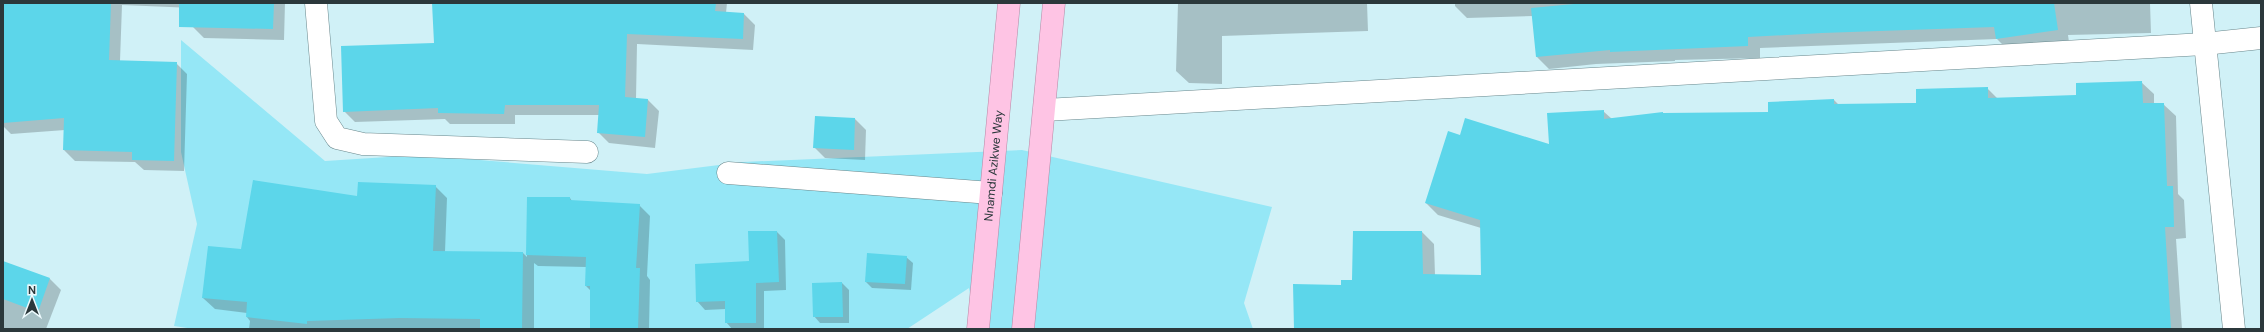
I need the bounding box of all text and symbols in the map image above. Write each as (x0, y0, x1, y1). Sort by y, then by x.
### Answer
street label: Nnamdi Azikwe Way (980, 109, 1007, 222)
north arrow (12, 280, 52, 320)
text: N (28, 283, 36, 297)

